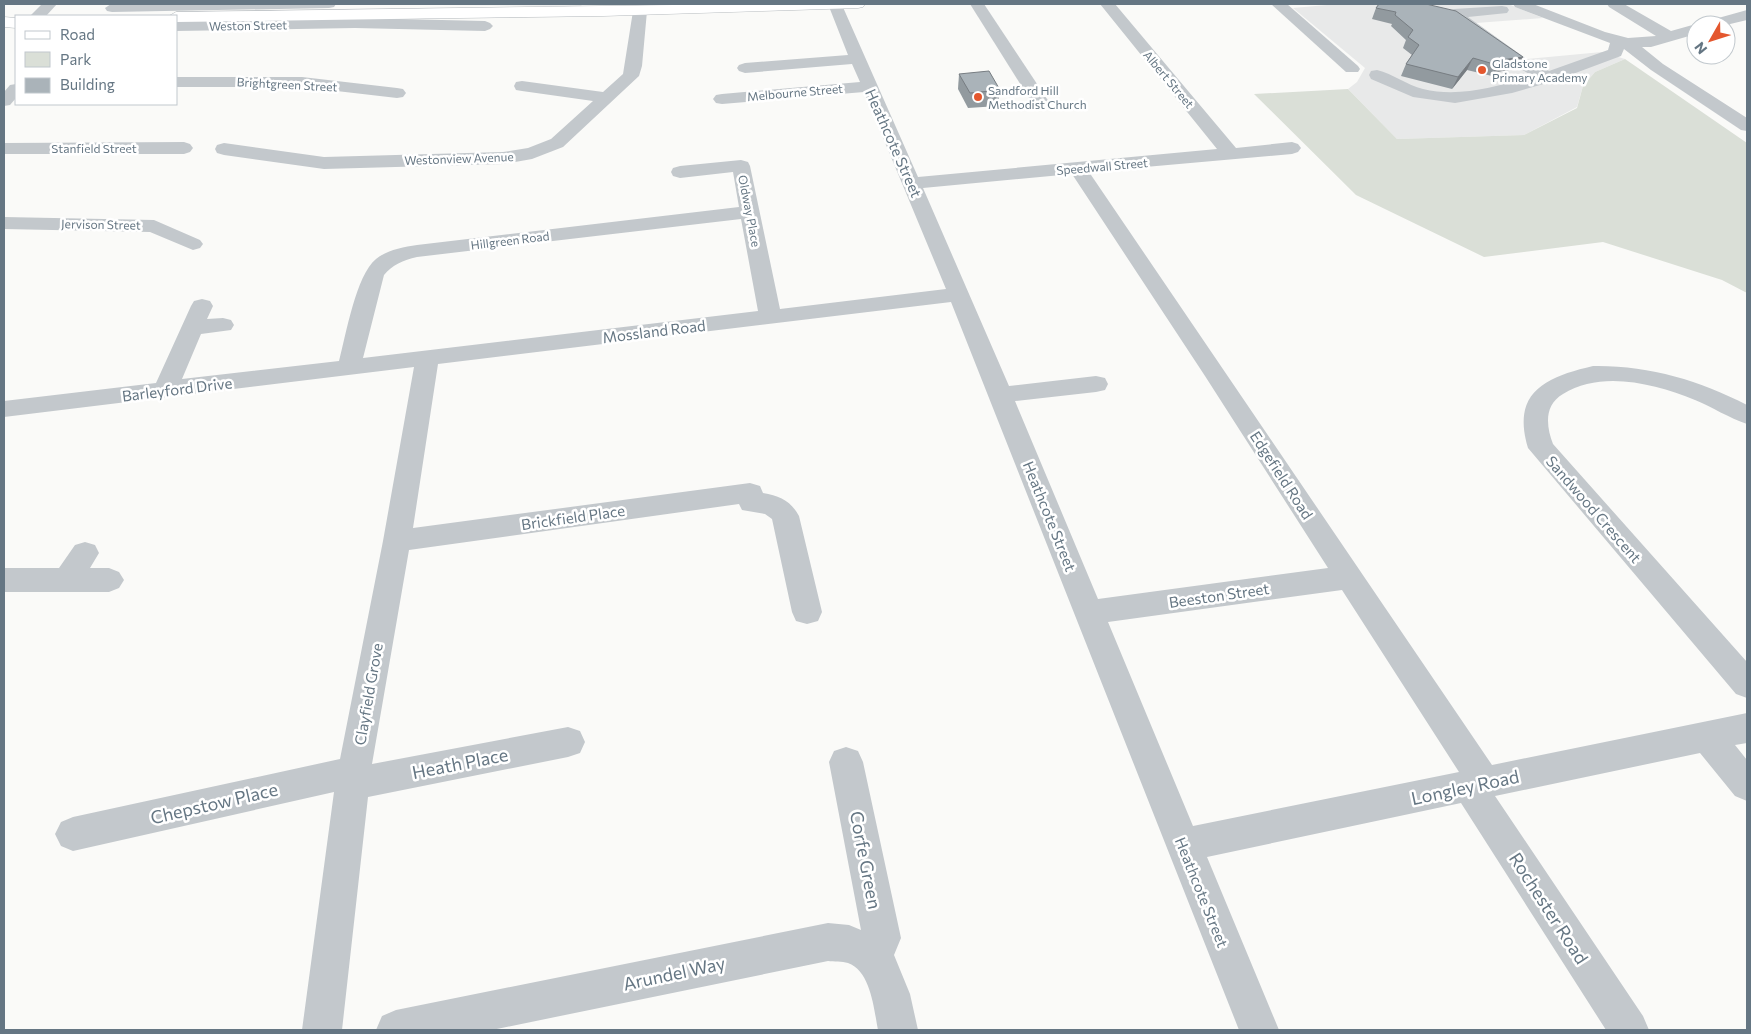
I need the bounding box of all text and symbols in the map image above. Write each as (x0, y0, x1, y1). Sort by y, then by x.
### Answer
legend (15, 15, 178, 105)
north arrow (1686, 15, 1736, 65)
street label: Weston Street (209, 17, 287, 33)
text: Road (60, 25, 95, 43)
text: N (1691, 39, 1710, 58)
street label: Albert Street (1141, 47, 1197, 111)
text: Park (60, 50, 91, 68)
place label: Gladstone Primary Academy (1492, 56, 1587, 84)
marker: Gladstone Primary Academy (1476, 64, 1488, 76)
street label: Brightgreen Street (236, 74, 338, 94)
text: Building (60, 75, 115, 93)
street label: Melbourne Street (747, 81, 844, 103)
place label: Sandford Hill Methodist Church (988, 83, 1087, 111)
street label: Heathcote Street (862, 86, 926, 200)
marker: Sandford Hill Methodist Church (972, 91, 984, 103)
street label: Stanfield Street (51, 141, 137, 155)
street label: Westonview Avenue (404, 149, 514, 167)
street label: Speedwall Street (1056, 155, 1148, 177)
street label: Oldway Place (736, 174, 764, 248)
street label: Jervison Street (61, 216, 141, 233)
street label: Hillgreen Road (470, 228, 550, 252)
street label: Mossland Road (602, 316, 706, 346)
street label: Barleyford Drive (121, 373, 233, 405)
street label: Edgefield Road (1247, 428, 1317, 522)
street label: Sandwood Crescent (1543, 452, 1645, 566)
street label: Heathcote Street (1020, 458, 1080, 574)
street label: Brickfield Place (520, 501, 626, 533)
street label: Beeston Street (1168, 579, 1270, 611)
street label: Clayfield Grove (350, 641, 386, 746)
street label: Heath Place (410, 743, 510, 783)
street label: Longley Road (1409, 765, 1521, 809)
street label: Chepstow Place (148, 778, 280, 828)
street label: Corfe Green (846, 809, 886, 911)
street label: Heathcote Street (1172, 834, 1232, 950)
street label: Rochester Road (1505, 848, 1593, 968)
street label: Arundel Way (621, 951, 727, 995)

